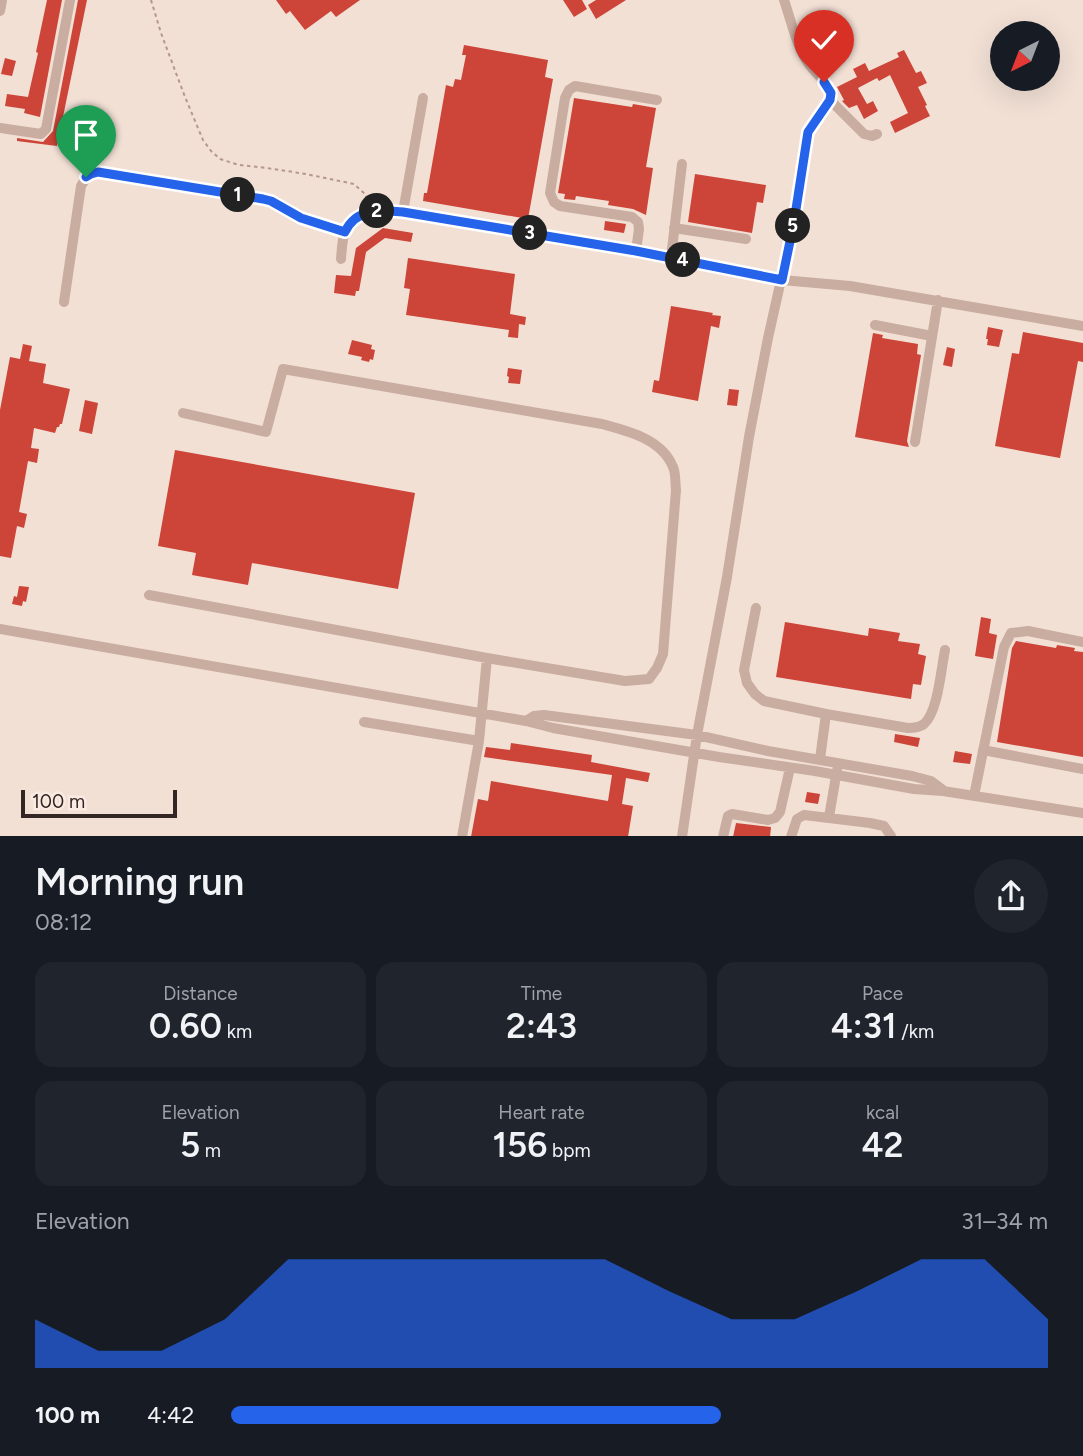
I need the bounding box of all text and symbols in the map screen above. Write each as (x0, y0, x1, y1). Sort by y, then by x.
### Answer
pin (794, 10, 854, 82)
icon: check (805, 21, 843, 59)
north arrow (990, 21, 1060, 91)
map controls (990, 21, 1060, 91)
pin (56, 105, 116, 177)
icon: arrive (67, 116, 105, 154)
pin: 1 (220, 178, 256, 212)
text: 1 (233, 183, 242, 206)
pin: 2 (360, 194, 394, 228)
text: 2 (371, 199, 382, 222)
pin: 5 (776, 208, 810, 244)
text: 5 (787, 214, 798, 237)
pin: 3 (512, 216, 548, 250)
text: 3 (524, 221, 535, 244)
pin: 4 (666, 243, 700, 278)
text: 4 (676, 248, 689, 271)
scale bar (21, 788, 177, 819)
text: 100 m (32, 790, 85, 813)
text: Morning run (35, 859, 244, 905)
button: share (974, 859, 1048, 933)
text: 08:12 (35, 908, 92, 936)
text: Distance (163, 982, 238, 1005)
text: Time (521, 982, 562, 1005)
text: Pace (862, 982, 903, 1005)
text: 0.60 (149, 1005, 222, 1047)
text: 2:43 (506, 1005, 577, 1047)
text: 4:31 (831, 1005, 897, 1047)
text: km (222, 1020, 252, 1043)
text: /km (897, 1020, 934, 1043)
text: Elevation (161, 1101, 240, 1124)
text: Heart rate (498, 1101, 585, 1124)
text: kcal (866, 1101, 899, 1124)
text: 5 (180, 1124, 200, 1166)
text: 156 (492, 1124, 547, 1166)
text: 42 (862, 1124, 903, 1166)
text: m (200, 1139, 221, 1162)
text: bpm (547, 1139, 591, 1162)
text: Elevation (35, 1207, 130, 1235)
text: 31–34 m (961, 1207, 1048, 1235)
text: 100 m (35, 1401, 100, 1429)
text: 4:42 (147, 1401, 194, 1429)

